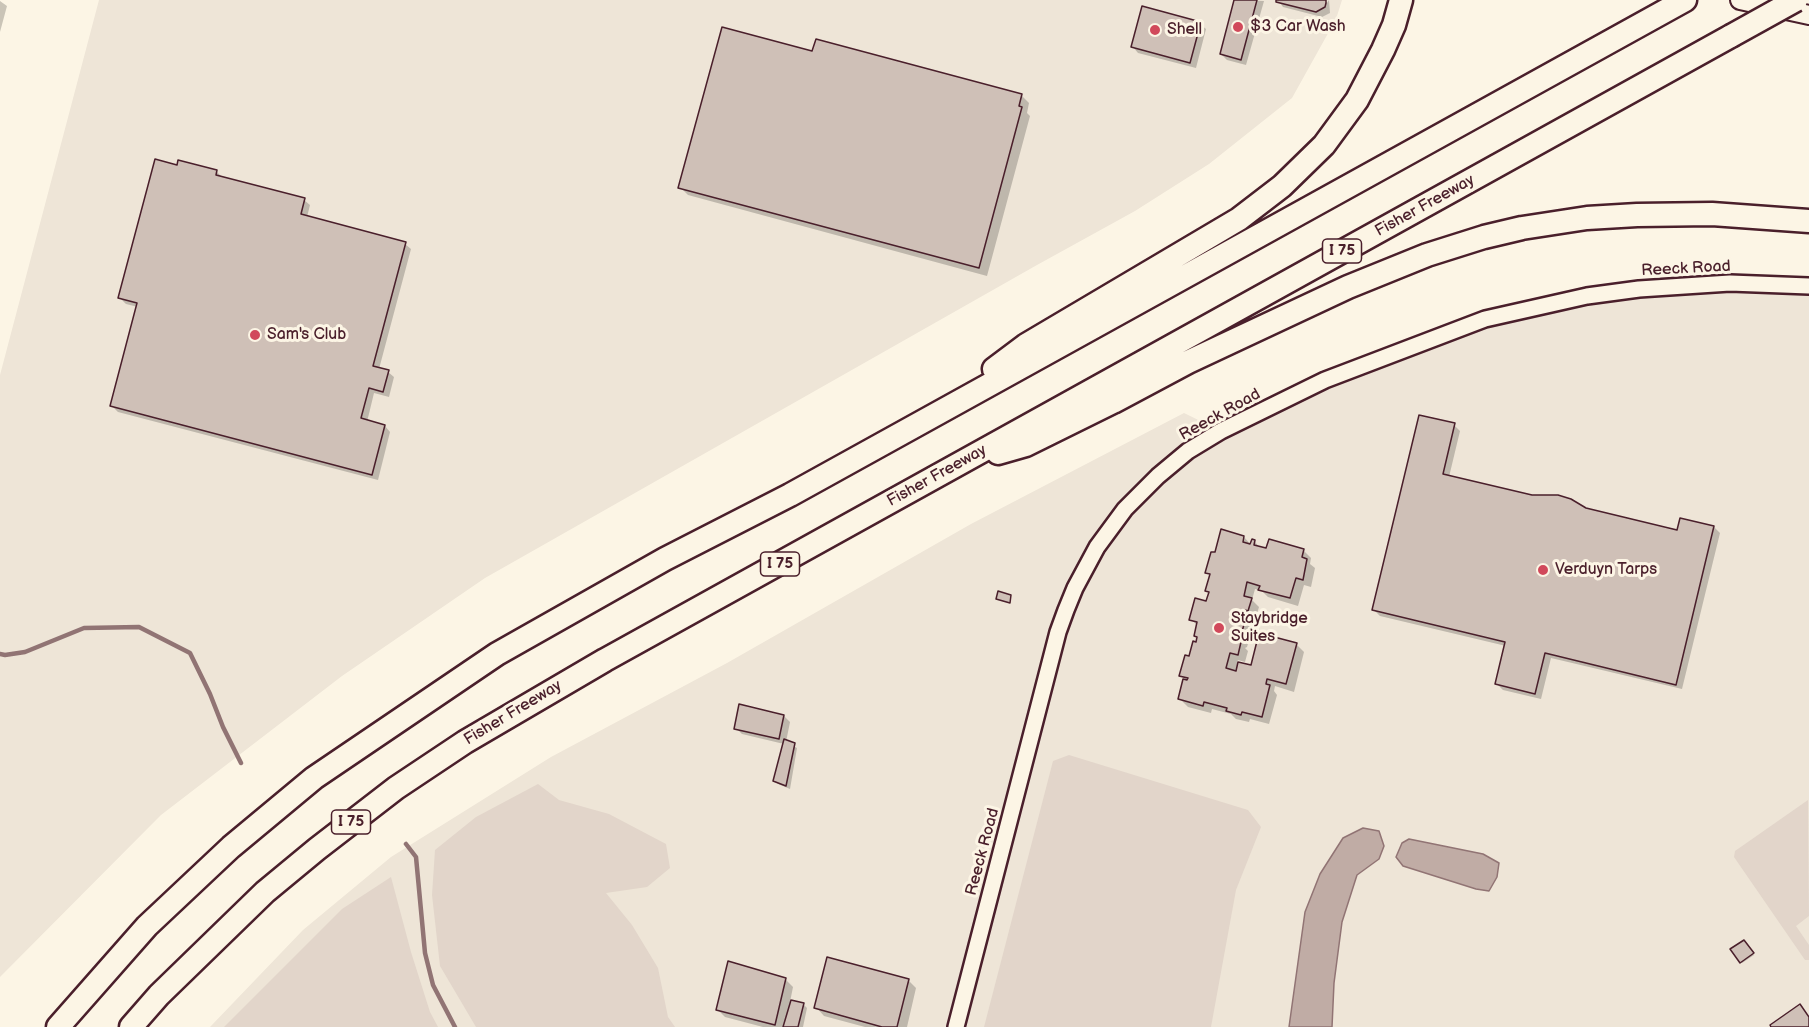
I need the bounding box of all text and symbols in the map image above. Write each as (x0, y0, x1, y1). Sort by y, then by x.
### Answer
place label: $3 Car Wash (1250, 17, 1346, 37)
place label: Shell (1167, 20, 1202, 40)
marker: $3 Car Wash (1231, 20, 1245, 34)
marker: Shell (1148, 23, 1162, 37)
street label: Fisher Freeway (1372, 171, 1478, 241)
road number: I 75 (1322, 239, 1362, 263)
street label: Reeck Road (1641, 257, 1731, 281)
place label: Sam's Club (267, 325, 346, 345)
marker: Sam's Club (248, 328, 262, 342)
street label: Reeck Road (1176, 385, 1264, 445)
street label: Fisher Freeway (884, 441, 990, 511)
road number: I 75 (760, 552, 800, 576)
place label: Verduyn Tarps (1555, 560, 1657, 580)
marker: Verduyn Tarps (1536, 563, 1550, 577)
place label: Staybridge Suites (1231, 609, 1308, 647)
marker: Staybridge Suites (1212, 621, 1226, 635)
street label: Fisher Freeway (461, 676, 565, 750)
street label: Reeck Road (962, 806, 1004, 898)
road number: I 75 (332, 810, 370, 834)

